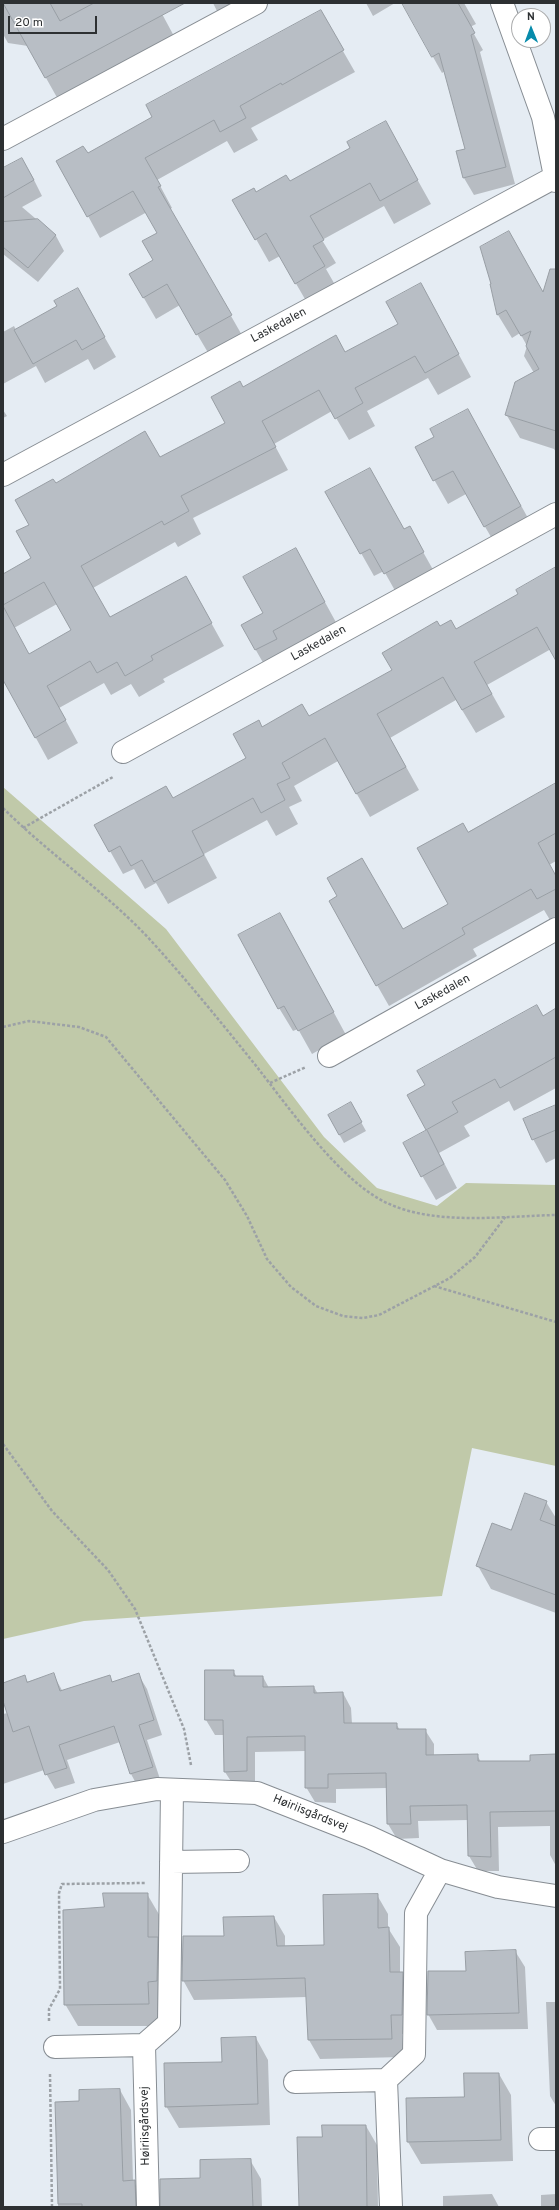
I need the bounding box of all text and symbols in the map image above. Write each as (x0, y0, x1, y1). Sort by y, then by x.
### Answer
scale bar (10, 8, 99, 34)
north arrow (511, 8, 551, 48)
text: N (527, 10, 535, 24)
text: 20 m (15, 15, 43, 31)
street label: Laskedalen (249, 305, 309, 347)
street label: Laskedalen (289, 623, 349, 665)
street label: Laskedalen (413, 972, 473, 1014)
street label: Høiriisgårdsvej (270, 1792, 350, 1836)
street label: Høiriisgårdsvej (138, 2086, 154, 2166)

